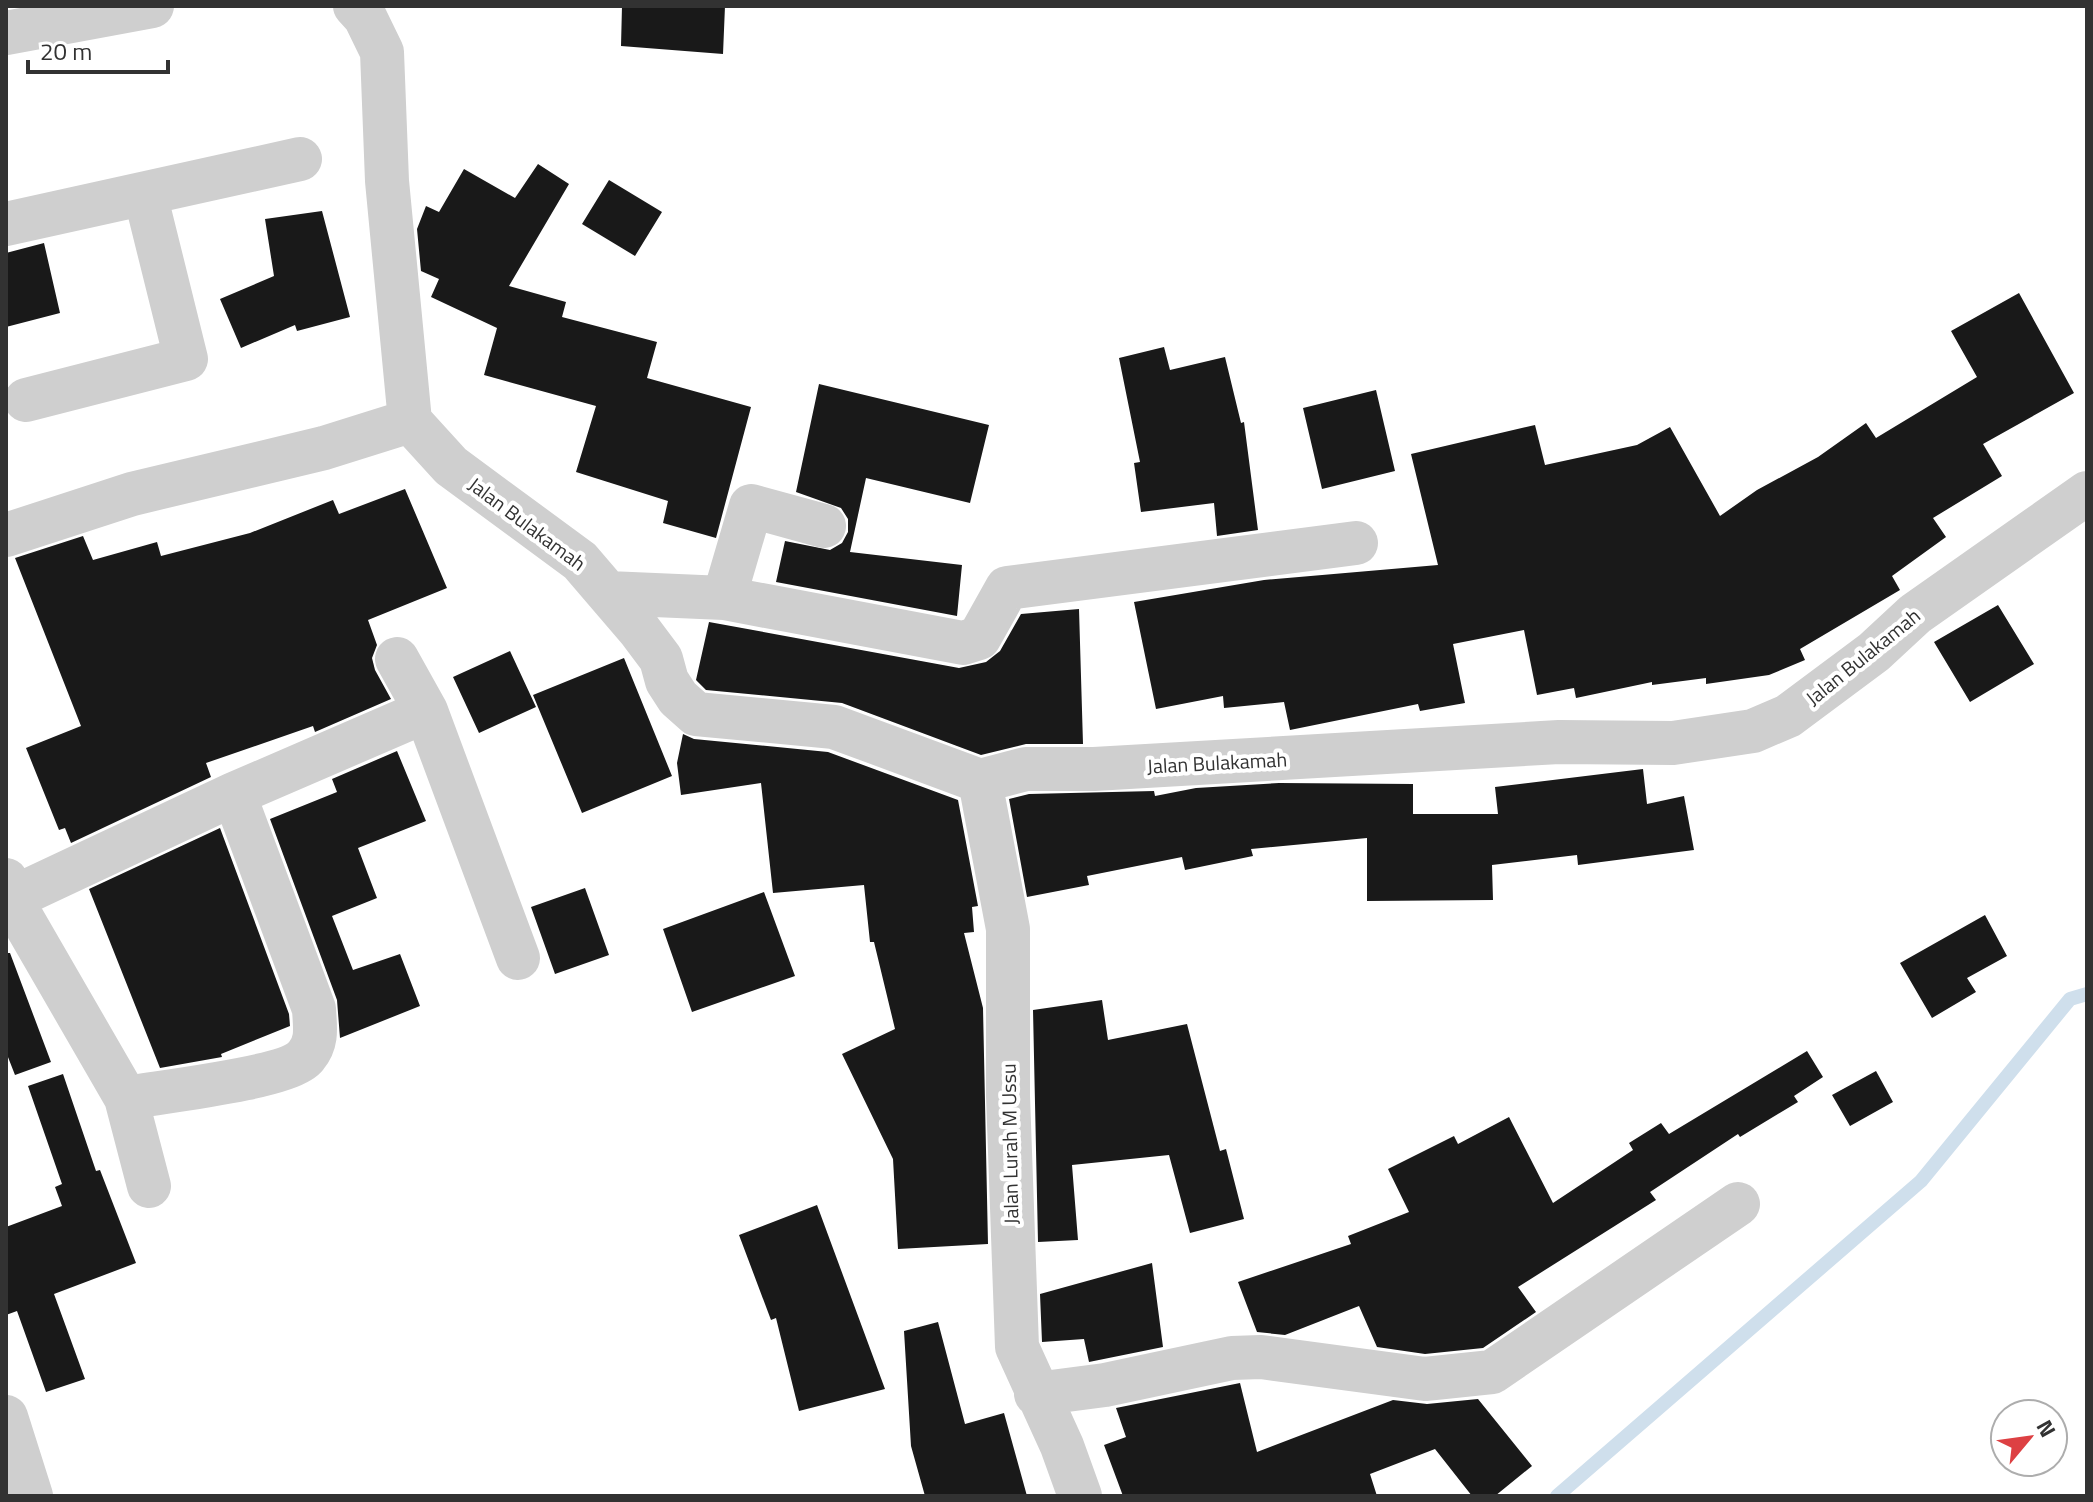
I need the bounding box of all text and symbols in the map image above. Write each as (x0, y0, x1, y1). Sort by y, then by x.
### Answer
scale bar (28, 24, 168, 74)
text: 20 m (40, 33, 92, 69)
street label: Jalan Bulakamah (462, 469, 593, 578)
street label: Jalan Bulakamah (1798, 600, 1927, 713)
street label: Jalan Bulakamah (1146, 743, 1288, 782)
street label: Jalan Lurah M Ussu (993, 1063, 1026, 1225)
north arrow (1989, 1398, 2069, 1478)
text: N (2028, 1413, 2065, 1443)

